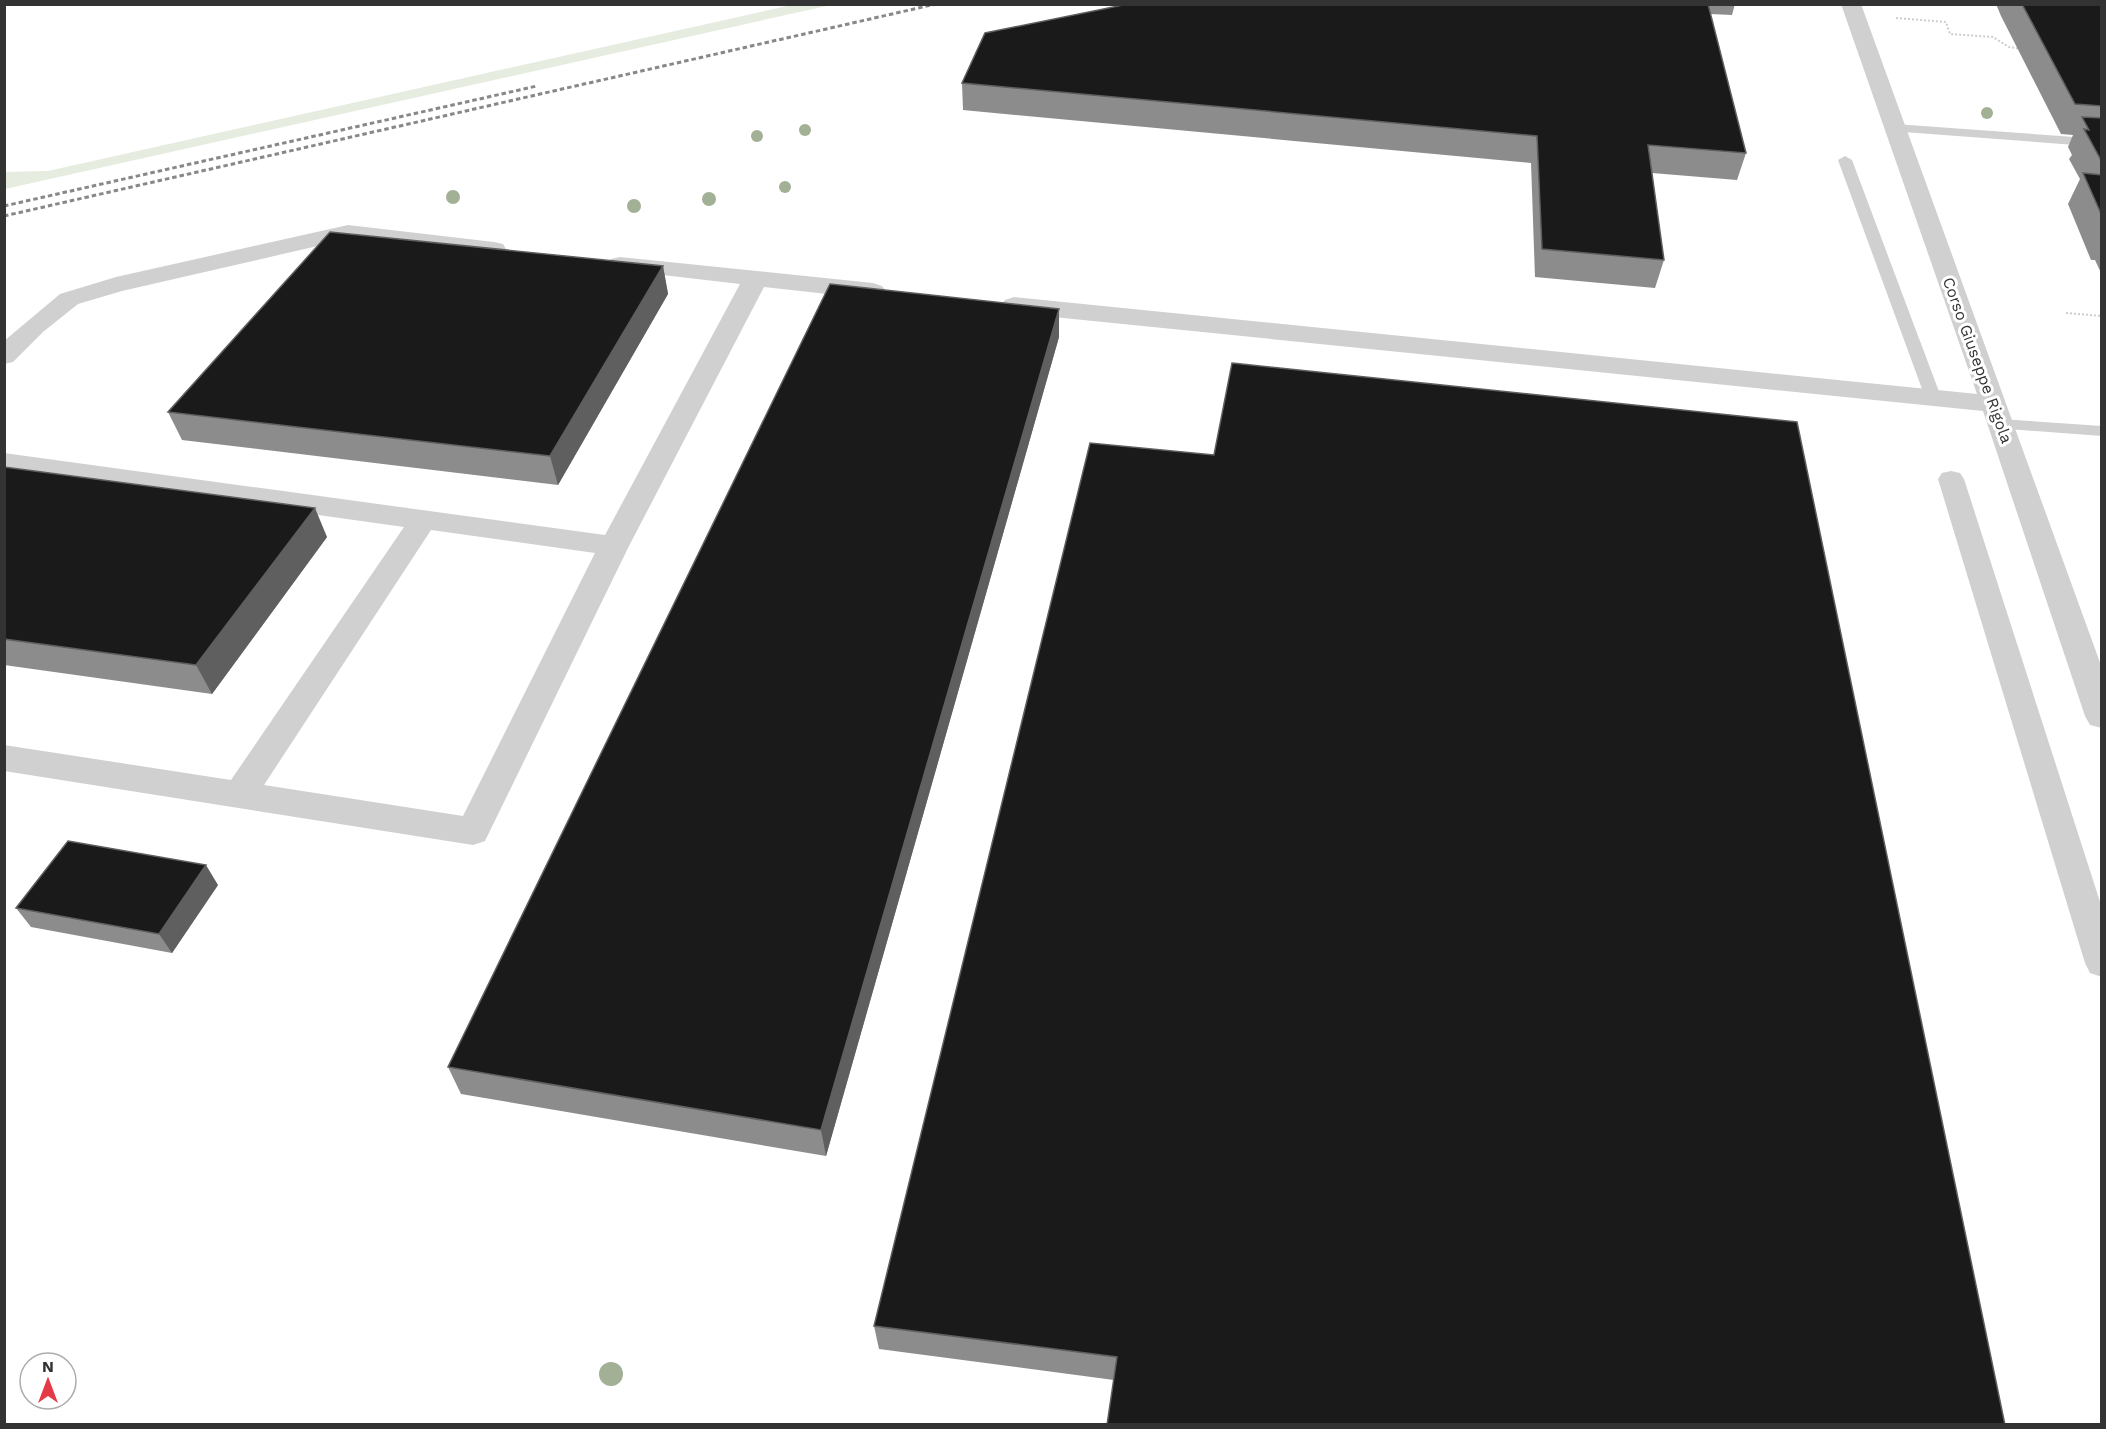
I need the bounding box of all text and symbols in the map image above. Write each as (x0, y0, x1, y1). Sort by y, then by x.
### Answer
street label: Corso Giuseppe Rigola (1939, 275, 2016, 446)
north arrow (18, 1351, 78, 1411)
text: N (42, 1357, 54, 1376)

